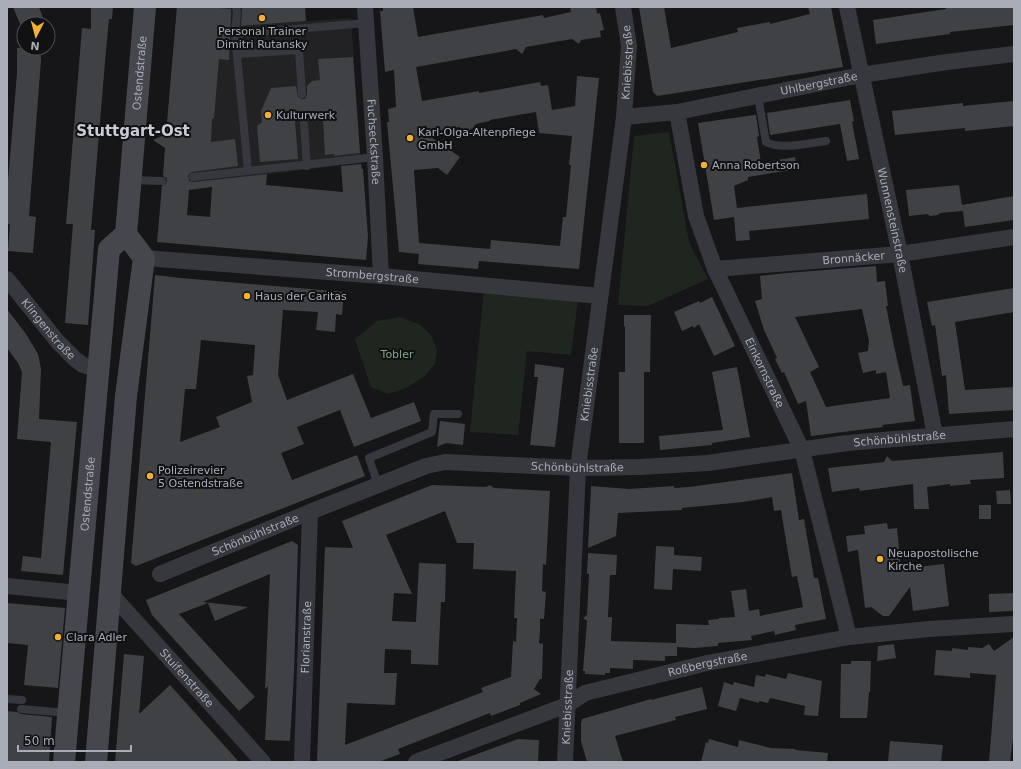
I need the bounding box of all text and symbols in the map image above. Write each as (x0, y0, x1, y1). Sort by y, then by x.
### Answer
marker: Personal Trainer Dimitri Rutansky (257, 13, 267, 23)
north arrow (16, 16, 56, 56)
street label: Kniebisstraße (619, 24, 636, 100)
place label: Personal Trainer Dimitri Rutansky (216, 25, 308, 51)
street label: Ostendstraße (130, 35, 150, 111)
text: N (30, 39, 40, 52)
street label: Uhlbergstraße (779, 70, 859, 98)
street label: Fuchseckstraße (364, 99, 382, 185)
place label: Kulturwerk (276, 109, 336, 122)
marker: Kulturwerk (263, 110, 273, 120)
district label: Stuttgart-Ost (76, 122, 190, 140)
place label: Karl-Olga-Altenpflege GmbH (418, 126, 536, 152)
marker: Karl-Olga-Altenpflege GmbH (405, 133, 415, 143)
place label: Anna Robertson (712, 159, 800, 172)
marker: Anna Robertson (699, 160, 709, 170)
street label: Wunnensteinstraße (875, 167, 910, 274)
street label: Bronnäcker (822, 249, 886, 267)
street label: Strombergstraße (325, 266, 420, 286)
place label: Haus der Caritas (255, 290, 347, 303)
marker: Haus der Caritas (242, 291, 252, 301)
street label: Klingenstraße (19, 296, 78, 363)
street label: Einkornstraße (742, 336, 787, 410)
street label: Kniebisstraße (578, 346, 601, 422)
park label: Tobler (380, 348, 414, 361)
street label: Schönbühlstraße (853, 429, 947, 449)
street label: Ostendstraße (78, 456, 98, 532)
street label: Schönbühlstraße (531, 460, 624, 475)
place label: Polizeirevier 5 Ostendstraße (158, 464, 243, 490)
marker: Polizeirevier 5 Ostendstraße (145, 471, 155, 481)
street label: Schönbühlstraße (210, 511, 301, 559)
place label: Neuapostolische Kirche (888, 547, 979, 573)
marker: Neuapostolische Kirche (875, 554, 885, 564)
street label: Florianstraße (299, 600, 314, 674)
place label: Clara Adler (66, 631, 127, 644)
marker: Clara Adler (53, 632, 63, 642)
street label: Stuifenstraße (157, 646, 216, 710)
street label: Roßbergstraße (667, 650, 749, 679)
street label: Kniebisstraße (560, 669, 576, 745)
scale bar (18, 727, 131, 753)
text: 50 m (24, 734, 55, 748)

